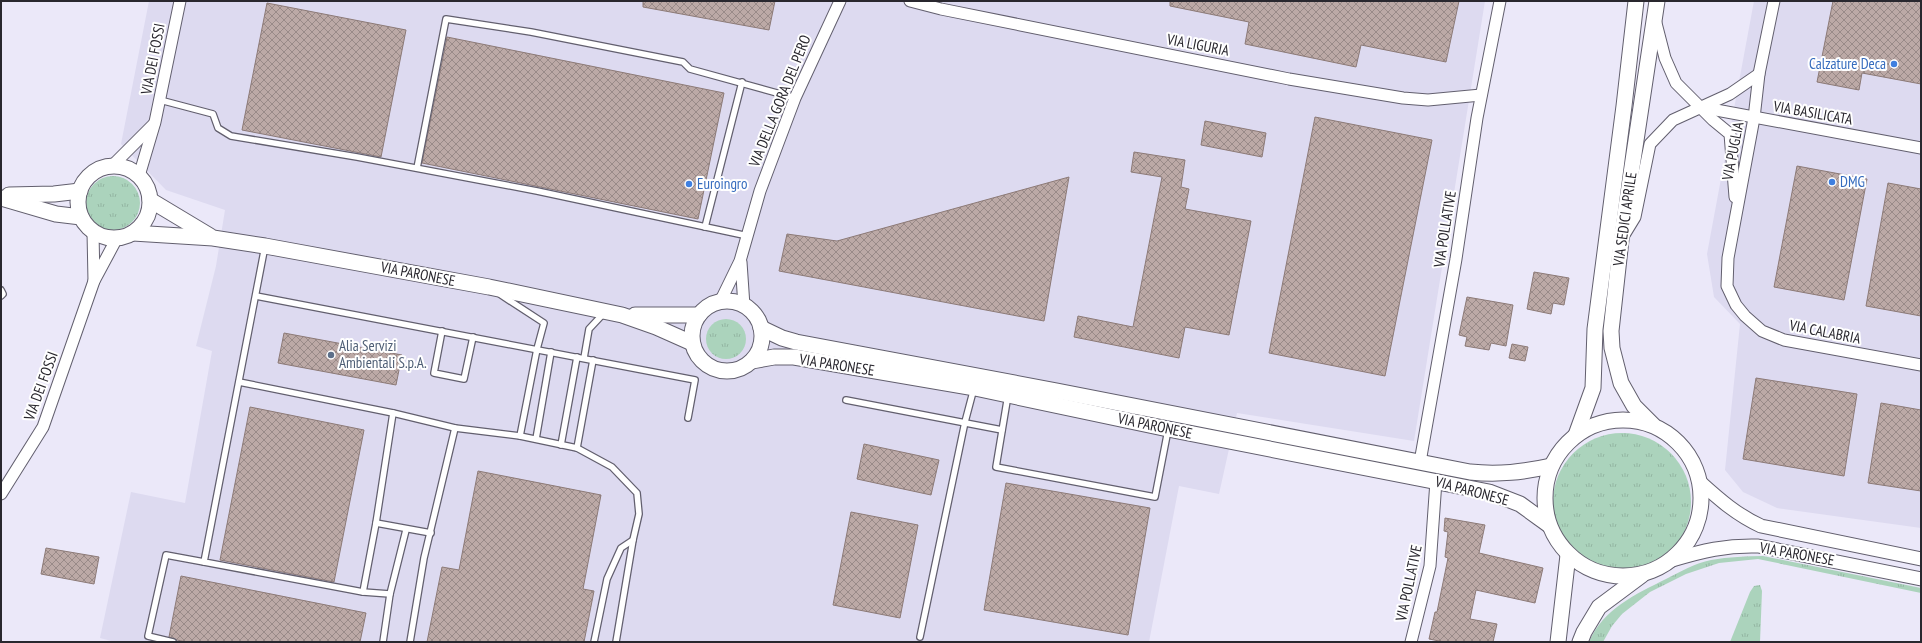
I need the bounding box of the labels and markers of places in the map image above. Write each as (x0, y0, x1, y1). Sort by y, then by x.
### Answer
place label: Calzature Deca (1809, 54, 1886, 73)
marker: Calzature Deca (1889, 59, 1899, 69)
place label: DMG (1840, 172, 1865, 191)
place label: Euroingro (697, 174, 747, 193)
marker: DMG (1827, 177, 1837, 187)
marker: Euroingro (684, 179, 694, 189)
place label: Alia Servizi Ambientali S.p.A. (339, 336, 427, 372)
marker: Alia Servizi Ambientali S.p.A. (326, 350, 336, 360)

